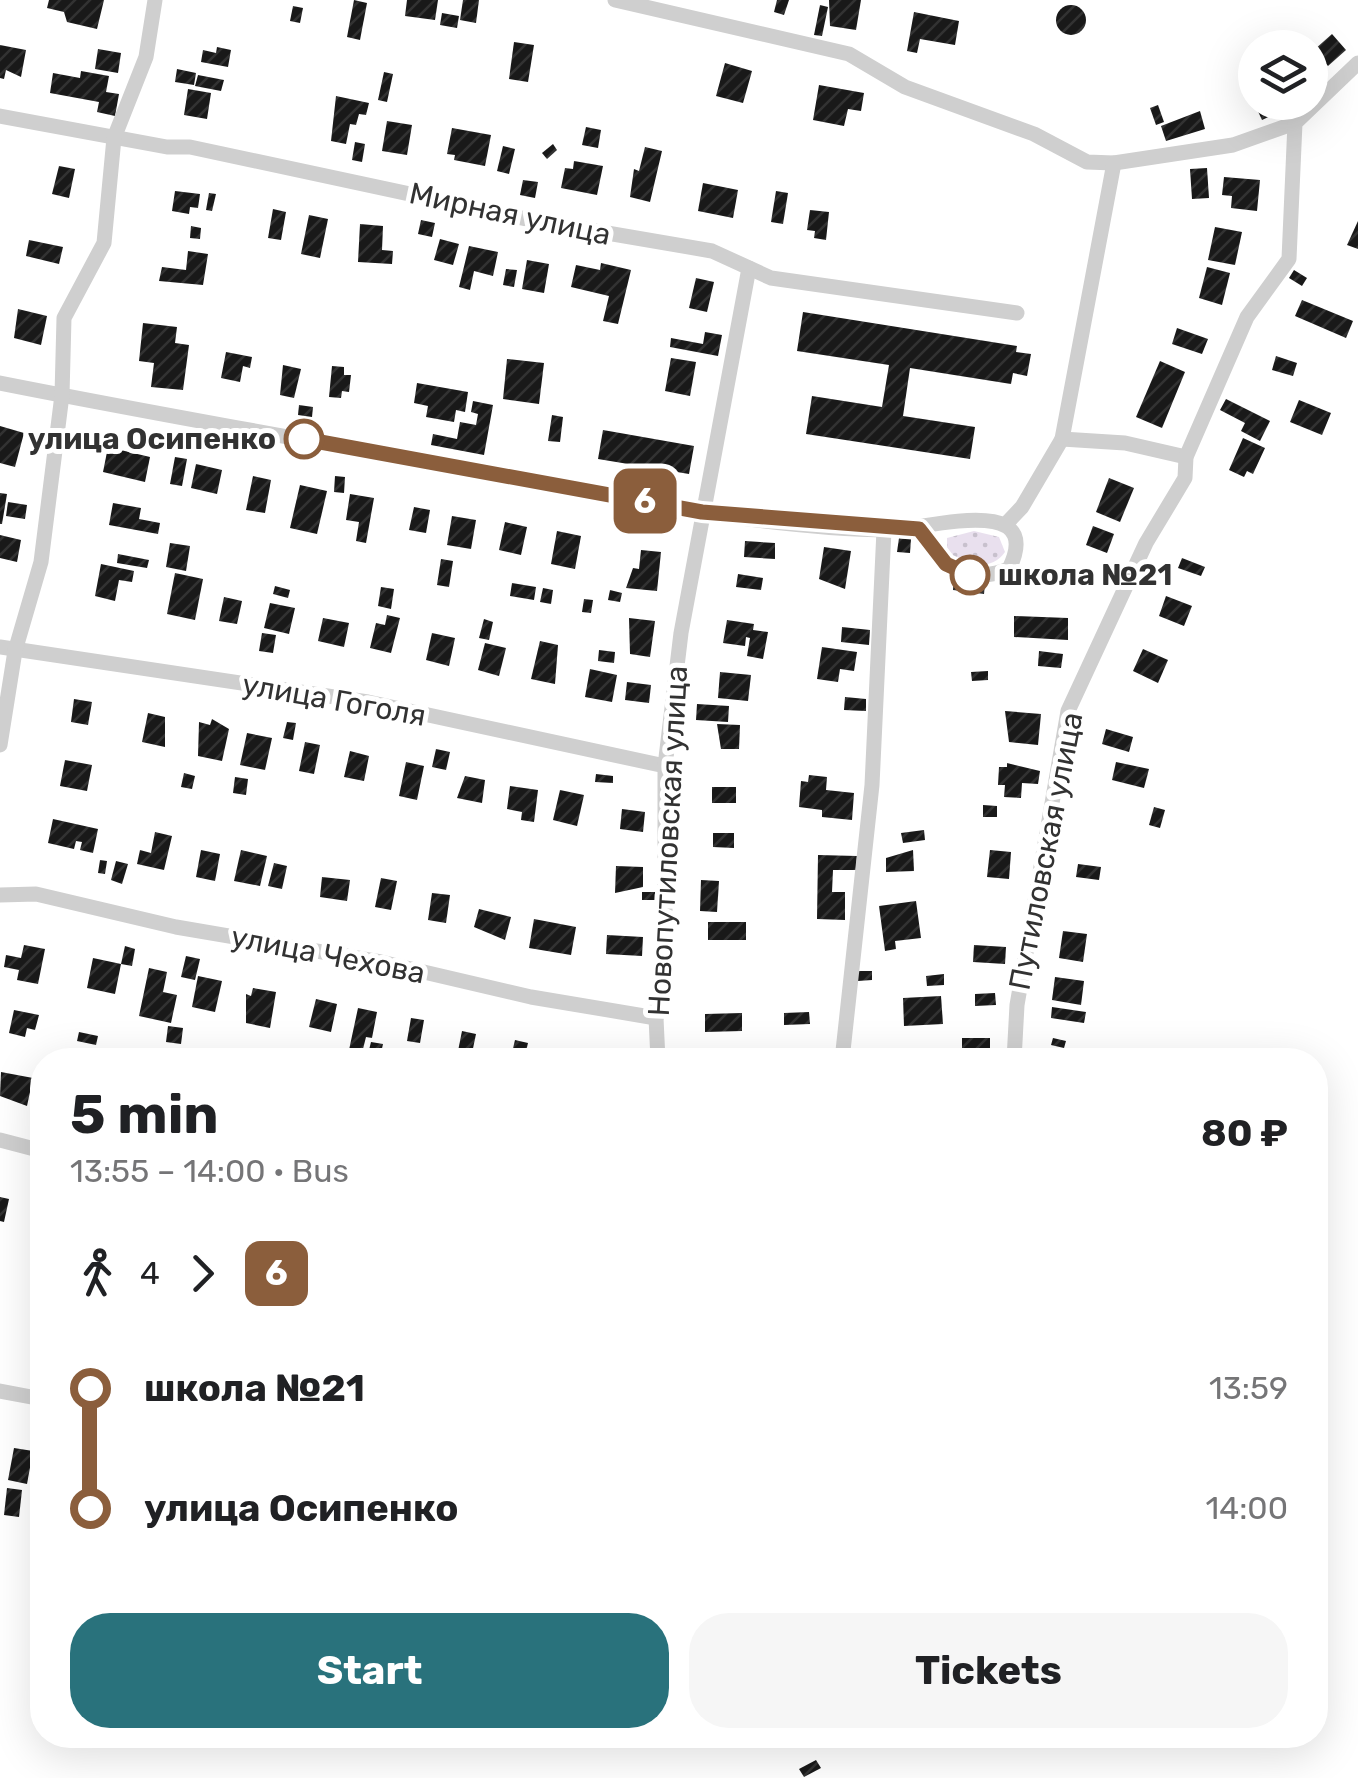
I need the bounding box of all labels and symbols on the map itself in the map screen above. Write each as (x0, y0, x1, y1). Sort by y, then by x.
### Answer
street label: Мирная улица (406, 175, 614, 253)
marker: улица Осипенко (285, 420, 323, 458)
place label: улица Осипенко (28, 421, 276, 457)
line badge: 6 (612, 468, 678, 534)
marker: школа №21 (951, 556, 989, 594)
place label: школа №21 (998, 557, 1172, 593)
street label: Новопутиловская улица (641, 665, 695, 1017)
street label: улица Гоголя (239, 666, 429, 734)
street label: Путиловская улица (1001, 709, 1091, 993)
street label: улица Чехова (228, 919, 428, 991)

